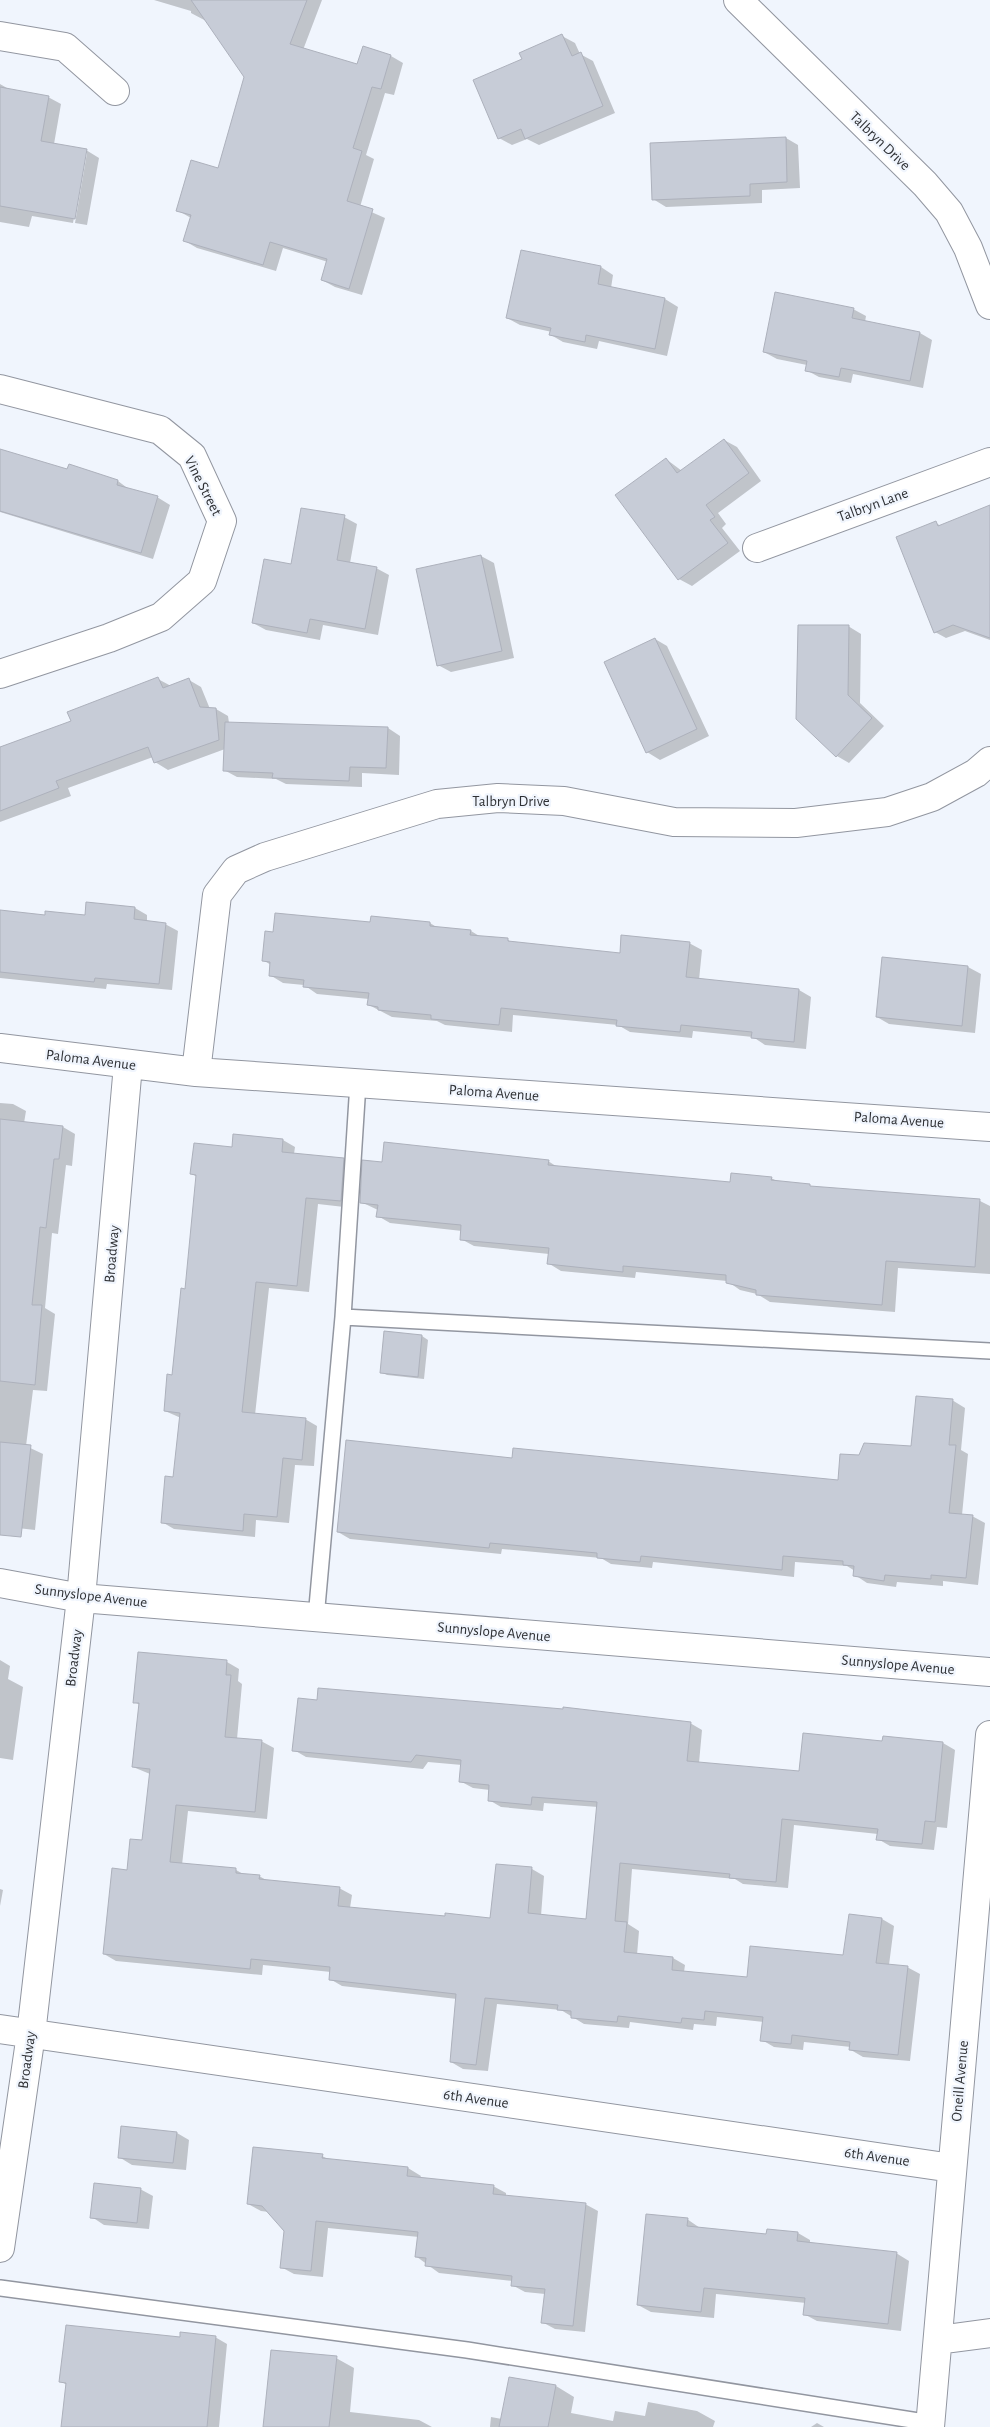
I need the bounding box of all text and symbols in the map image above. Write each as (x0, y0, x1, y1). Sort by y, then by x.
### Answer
street label: Talbryn Drive (847, 109, 913, 173)
street label: Vine Street (182, 454, 224, 518)
street label: Talbryn Lane (836, 485, 910, 525)
street label: Talbryn Drive (472, 794, 550, 809)
street label: Paloma Avenue (45, 1047, 137, 1073)
street label: Paloma Avenue (448, 1082, 540, 1104)
street label: Paloma Avenue (853, 1109, 945, 1131)
street label: Broadway (102, 1224, 122, 1283)
street label: Sunnyslope Avenue (34, 1582, 148, 1610)
street label: Sunnyslope Avenue (437, 1620, 551, 1644)
street label: Broadway (63, 1628, 85, 1688)
street label: Sunnyslope Avenue (841, 1653, 955, 1677)
street label: Broadway (16, 2030, 39, 2090)
street label: Oneill Avenue (949, 2040, 971, 2122)
street label: 6th Avenue (442, 2087, 510, 2111)
street label: 6th Avenue (843, 2145, 911, 2169)

